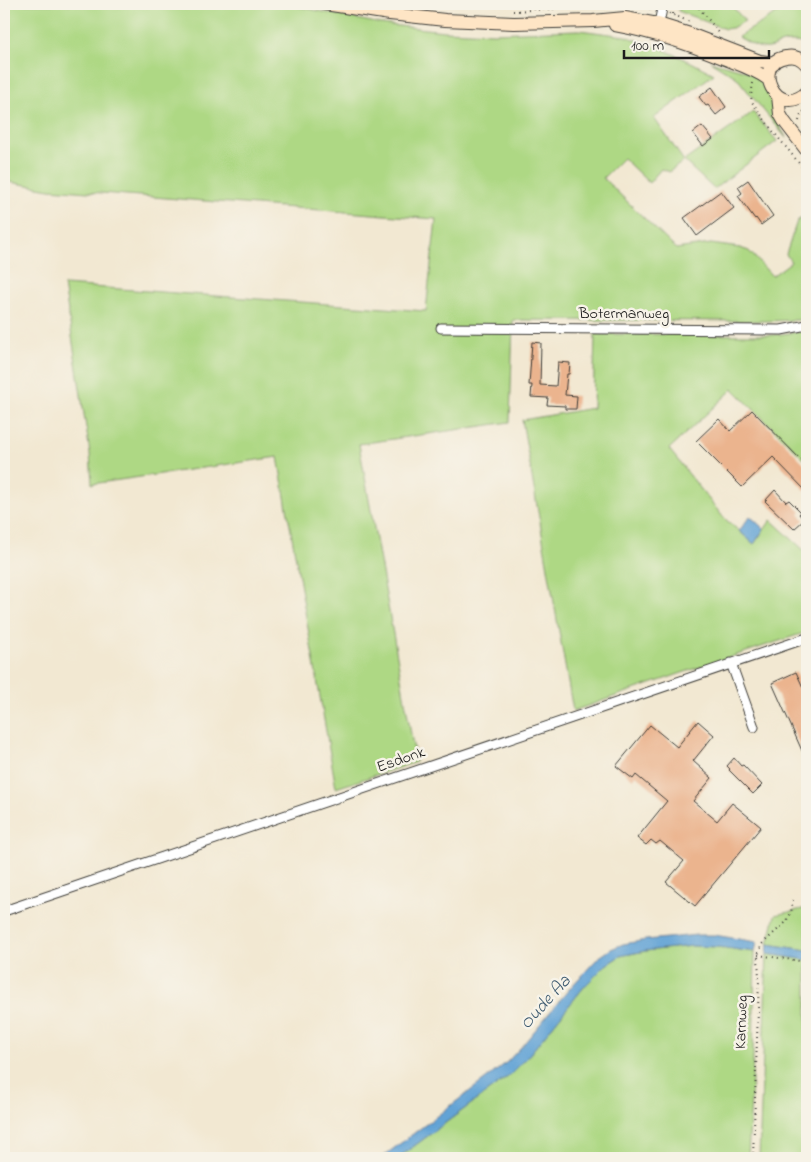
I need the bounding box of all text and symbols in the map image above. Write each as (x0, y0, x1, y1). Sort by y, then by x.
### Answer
scale bar (624, 28, 768, 60)
text: 100 m (631, 35, 664, 57)
street label: Botermanweg (578, 302, 669, 326)
street label: Esdonk (373, 740, 429, 779)
water label: Oude Aa (514, 970, 578, 1036)
street label: Karnweg (729, 995, 755, 1049)

